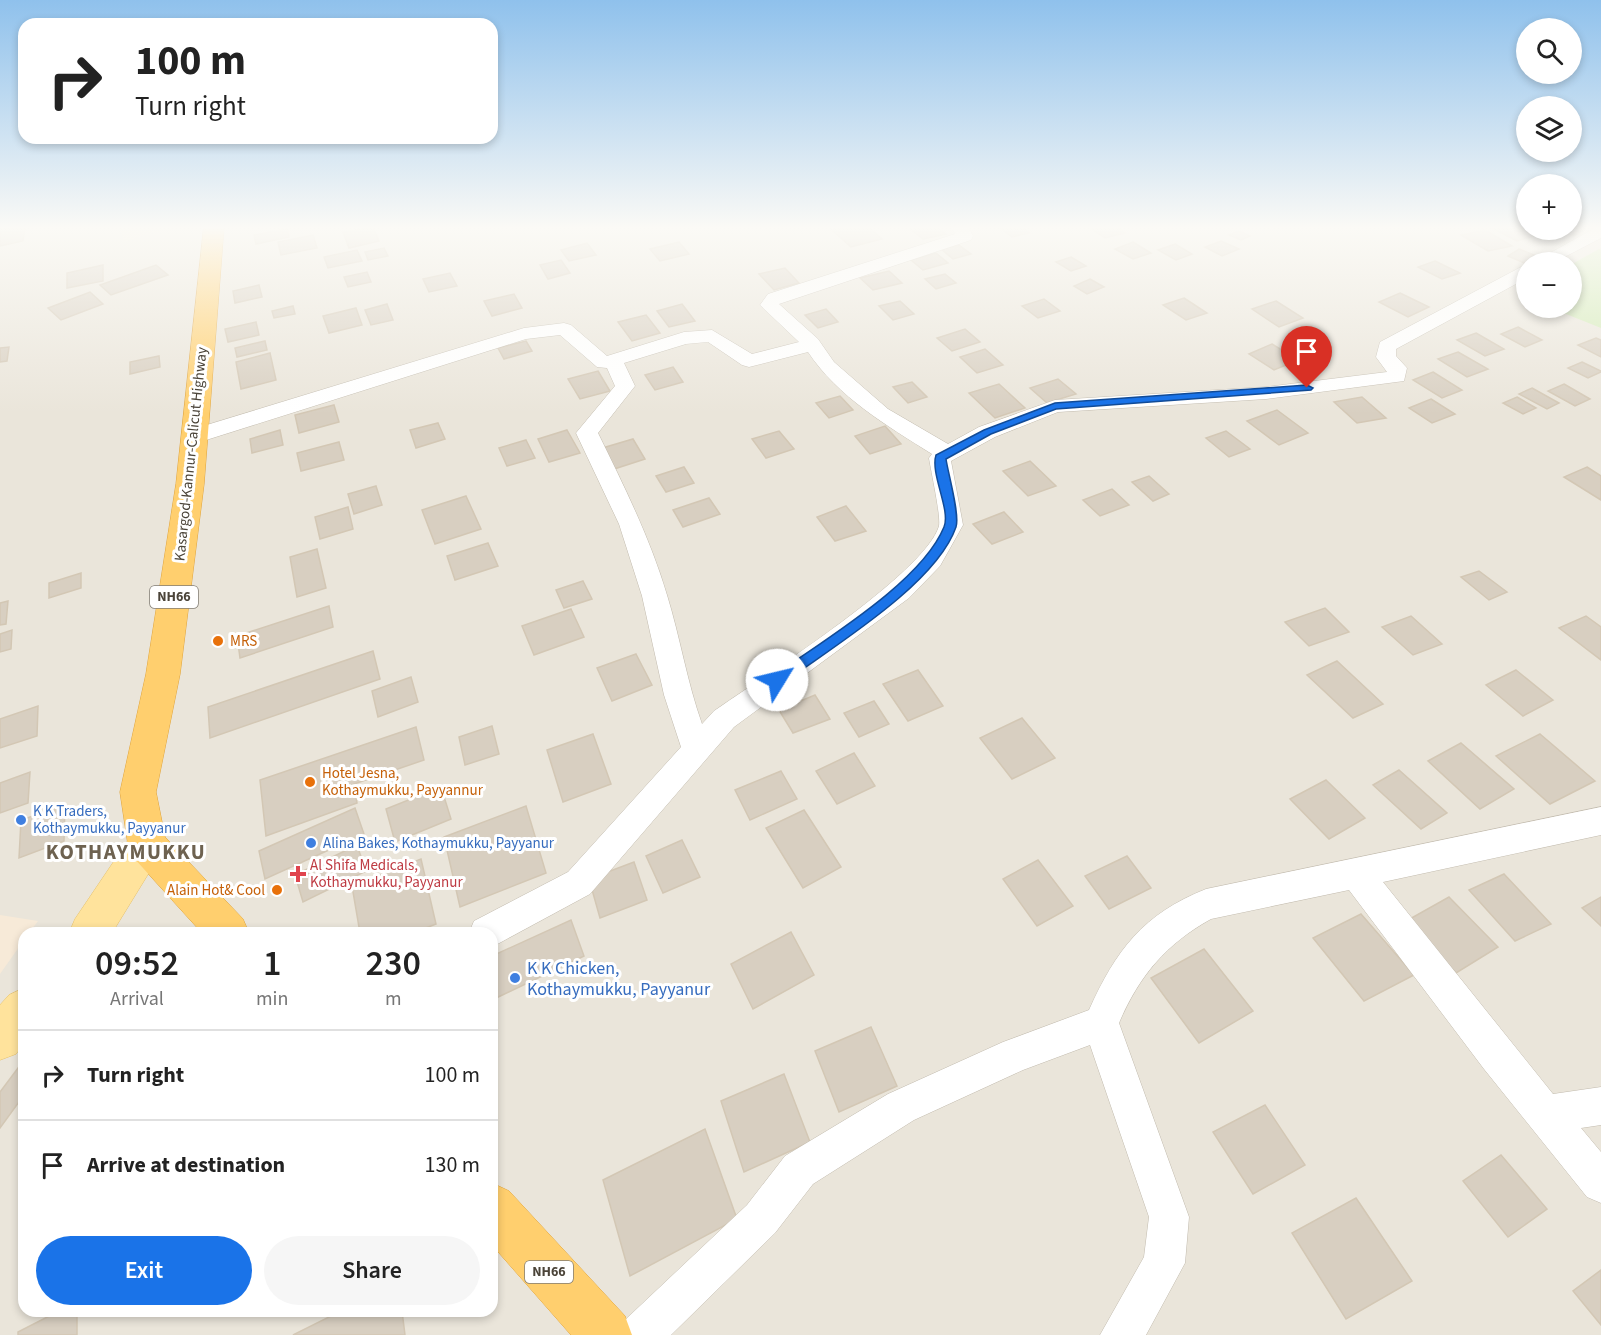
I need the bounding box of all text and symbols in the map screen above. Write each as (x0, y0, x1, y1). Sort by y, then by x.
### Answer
map controls (1516, 18, 1582, 318)
button: search (1516, 18, 1582, 84)
text: 100 m (135, 31, 246, 91)
icon: right (36, 42, 114, 120)
text: Turn right (135, 87, 246, 126)
button: layers (1516, 96, 1582, 162)
button: + (1516, 174, 1582, 240)
button: − (1516, 252, 1582, 318)
pin (1281, 326, 1332, 388)
icon: arrive (1290, 335, 1323, 368)
street label: Kasargod-Kannur-Calicut Highway (169, 346, 213, 562)
road number: NH66 (150, 586, 198, 608)
place label: MRS (230, 631, 257, 652)
marker: MRS (211, 634, 225, 648)
position arrow (745, 648, 809, 712)
place label: Hotel Jesna, Kothaymukku, Payyannur (322, 763, 484, 801)
marker: Hotel Jesna, Kothaymukku, Payyannur (303, 775, 317, 789)
place label: K K Traders, Kothaymukku, Payyanur (33, 801, 186, 839)
marker: K K Traders, Kothaymukku, Payyanur (14, 813, 28, 827)
place label: Alina Bakes, Kothaymukku, Payyanur (323, 833, 555, 854)
marker: Alina Bakes, Kothaymukku, Payyanur (304, 836, 318, 850)
district label: KOTHAYMUKKU (46, 837, 206, 867)
place label: Al Shifa Medicals, Kothaymukku, Payyanur (310, 855, 463, 893)
marker: Al Shifa Medicals, Kothaymukku, Payyanur (291, 867, 305, 881)
place label: Alain Hot& Cool (167, 880, 265, 901)
marker: Alain Hot& Cool (270, 883, 284, 897)
text: 09:52 (95, 938, 179, 989)
text: 1 (263, 938, 281, 989)
text: 230 (365, 938, 421, 989)
place label: K K Chicken, Kothaymukku, Payyanur (527, 956, 711, 1002)
marker: K K Chicken, Kothaymukku, Payyanur (508, 971, 522, 985)
text: Arrival (110, 985, 164, 1013)
text: min (256, 985, 288, 1013)
text: m (385, 985, 401, 1013)
icon: right (36, 1059, 69, 1092)
text: Turn right (87, 1059, 184, 1091)
text: 100 m (425, 1059, 480, 1091)
icon: arrive (36, 1149, 69, 1182)
text: Arrive at destination (87, 1149, 285, 1181)
text: 130 m (425, 1149, 480, 1181)
button: Exit (36, 1236, 252, 1305)
button: Share (264, 1236, 480, 1305)
road number: NH66 (525, 1261, 573, 1283)

